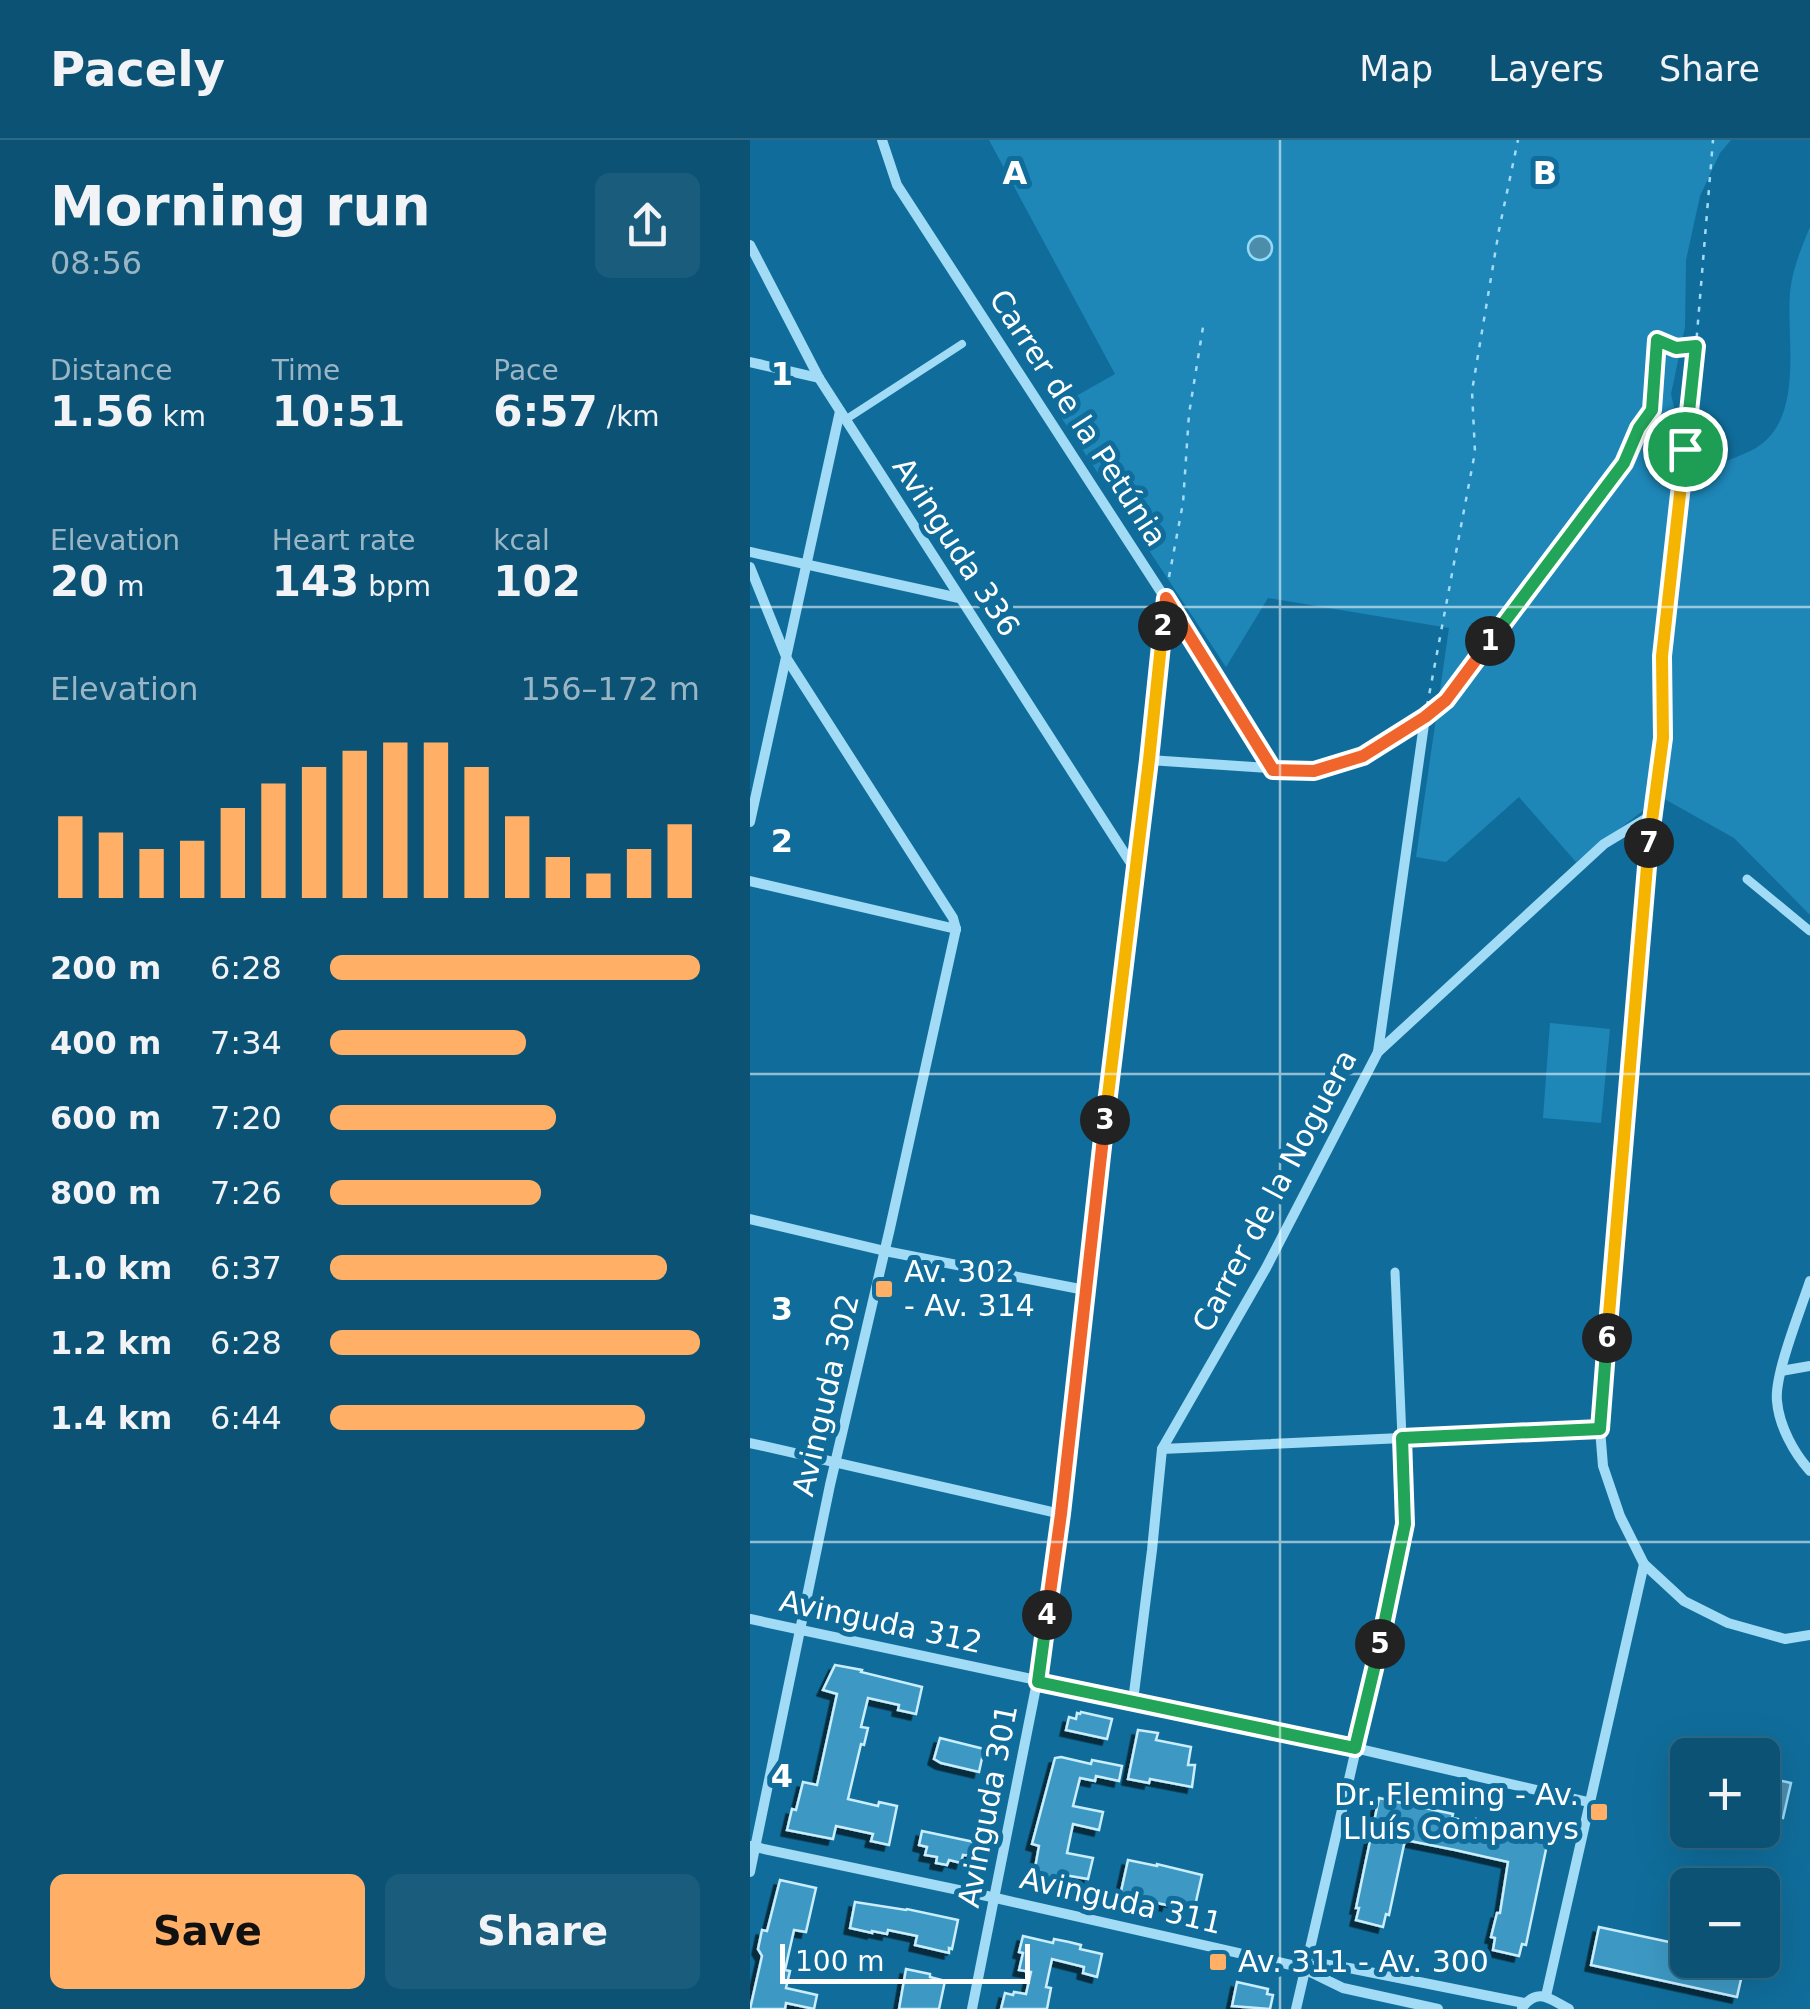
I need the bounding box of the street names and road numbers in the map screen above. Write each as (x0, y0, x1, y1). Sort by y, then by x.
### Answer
street label: Carrer de la Petúnia (982, 283, 1174, 552)
street label: Avinguda 336 (886, 451, 1027, 643)
street label: Carrer de la Noguera (1185, 1044, 1364, 1338)
street label: Avinguda 302 (785, 1291, 866, 1499)
street label: Avinguda 312 (777, 1583, 986, 1660)
street label: Avinguda 301 (951, 1701, 1024, 1910)
street label: Avinguda 311 (1017, 1860, 1225, 1941)

